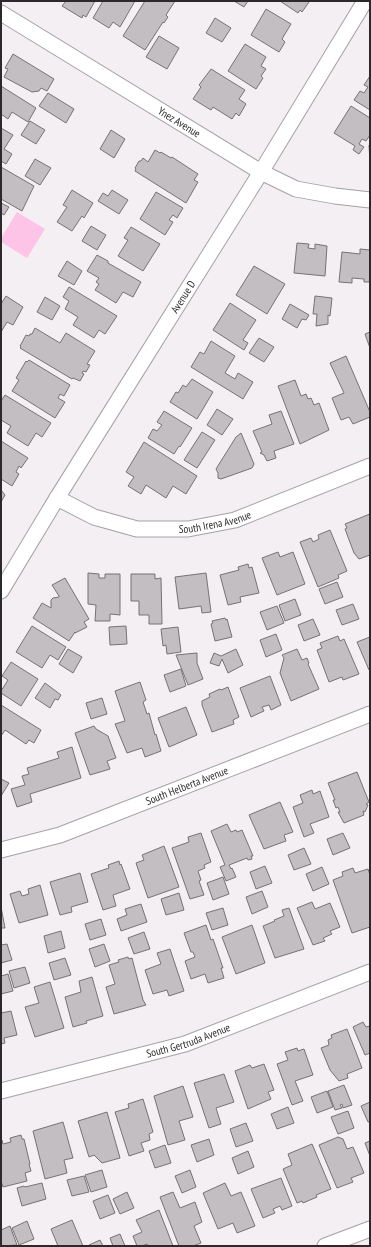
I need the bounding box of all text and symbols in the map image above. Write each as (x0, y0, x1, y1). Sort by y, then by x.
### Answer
street label: Ynez Avenue (155, 104, 204, 141)
street label: Avenue D (167, 278, 199, 316)
street label: South Irena Avenue (179, 507, 254, 536)
street label: South Helberta Avenue (144, 763, 231, 808)
street label: South Gertruda Avenue (145, 1020, 233, 1061)

